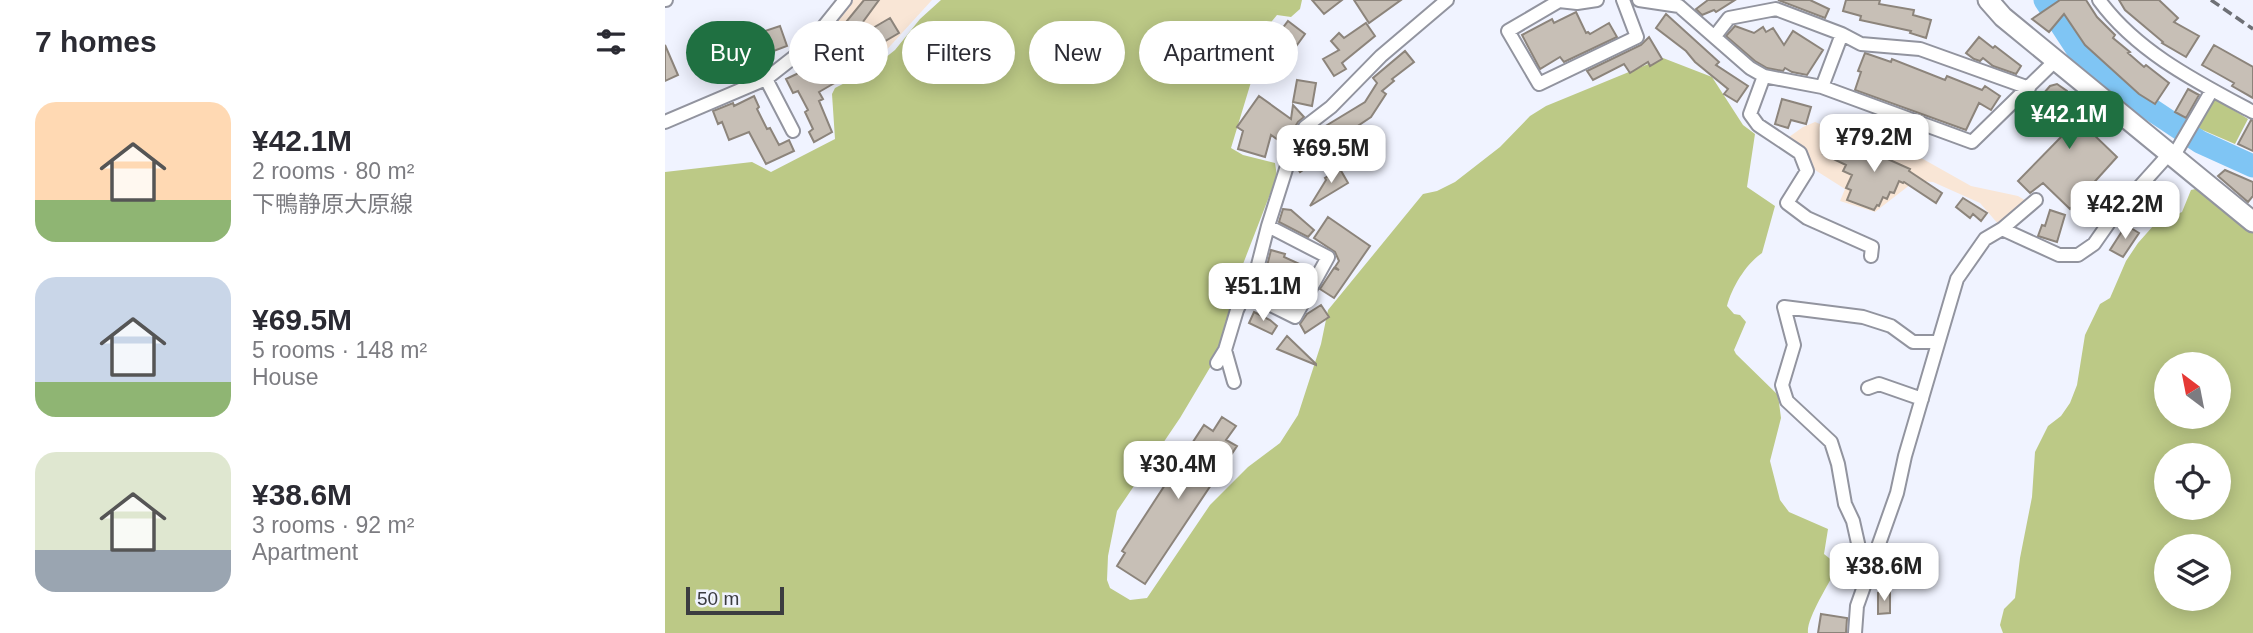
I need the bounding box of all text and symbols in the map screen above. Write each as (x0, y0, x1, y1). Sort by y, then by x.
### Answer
chip: Buy (686, 21, 775, 84)
chip: Rent (789, 21, 888, 84)
chip: Filters (902, 21, 1015, 84)
chip: New (1029, 21, 1125, 84)
chip: Apartment (1139, 21, 1298, 84)
icon: filters (592, 23, 630, 61)
text: 7 homes (35, 25, 157, 58)
pin: ¥42.1M (2012, 92, 2126, 151)
text: ¥42.1M (2031, 101, 2107, 127)
pin: ¥79.2M (1817, 114, 1931, 174)
text: ¥42.1M (252, 124, 352, 157)
text: ¥79.2M (1836, 124, 1912, 150)
pin: ¥69.5M (1274, 125, 1388, 185)
icon: home (91, 130, 175, 214)
text: ¥69.5M (1293, 135, 1369, 161)
text: 2 rooms · 80 m² (252, 158, 414, 184)
pin: ¥42.2M (2068, 182, 2182, 241)
text: 下鴨静原大原線 (252, 191, 413, 217)
text: ¥42.2M (2087, 191, 2163, 217)
pin: ¥51.1M (1206, 264, 1320, 323)
text: ¥51.1M (1225, 273, 1301, 299)
text: ¥69.5M (252, 303, 352, 336)
icon: home (91, 305, 175, 389)
text: 5 rooms · 148 m² (252, 337, 427, 363)
north arrow (2154, 352, 2231, 429)
map controls (2154, 352, 2231, 611)
text: House (252, 364, 318, 390)
pin: ¥30.4M (1121, 442, 1235, 501)
button: locate (2154, 443, 2231, 520)
text: ¥30.4M (1140, 451, 1216, 477)
text: ¥38.6M (252, 478, 352, 511)
icon: home (91, 480, 175, 564)
text: 3 rooms · 92 m² (252, 512, 414, 538)
button: layers (2154, 534, 2231, 611)
text: Apartment (252, 539, 358, 565)
pin: ¥38.6M (1827, 544, 1941, 603)
text: ¥38.6M (1846, 553, 1922, 579)
scale bar (686, 584, 784, 616)
text: 50 m (697, 588, 739, 609)

